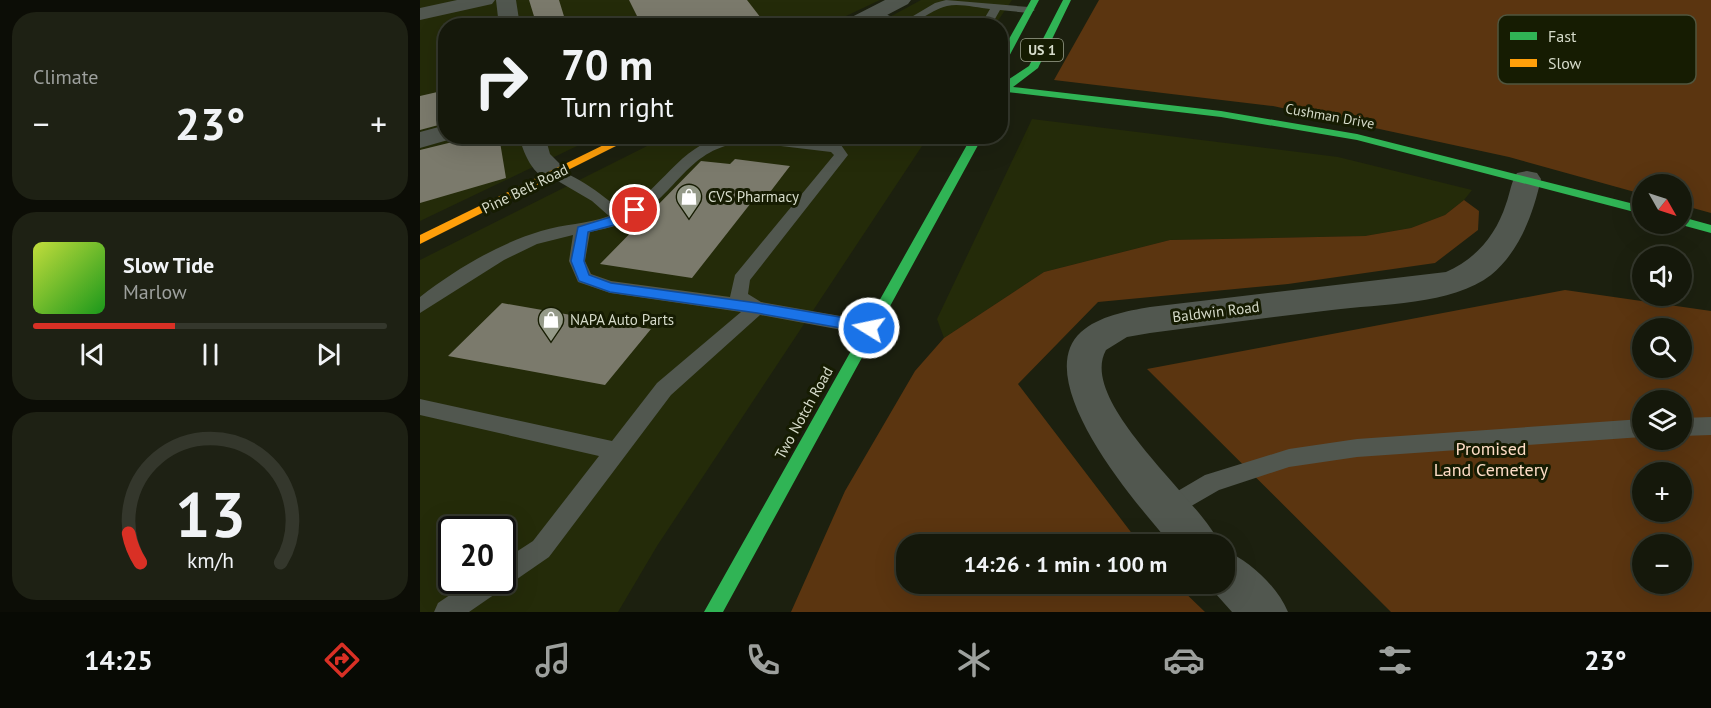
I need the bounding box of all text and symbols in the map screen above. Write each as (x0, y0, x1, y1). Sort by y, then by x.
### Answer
legend (1498, 15, 1696, 84)
text: Fast (1548, 26, 1577, 46)
text: 70 m (561, 37, 653, 92)
road number: US 1 (1021, 39, 1063, 61)
icon: right (462, 42, 540, 120)
text: Slow (1548, 53, 1582, 73)
text: Climate (33, 64, 99, 90)
text: Turn right (561, 90, 674, 124)
text: 23° (175, 94, 245, 152)
street label: Cushman Drive (1284, 99, 1376, 133)
text: − (33, 102, 50, 145)
text: + (370, 102, 387, 145)
street label: Pine Belt Road (478, 159, 571, 218)
north arrow (1632, 174, 1692, 234)
map controls (1632, 174, 1692, 594)
shop icon: CVS Pharmacy (674, 182, 704, 220)
pin (609, 184, 660, 235)
place label: CVS Pharmacy (708, 187, 799, 206)
icon: arrive (618, 193, 651, 226)
button: sound (1632, 246, 1692, 306)
text: Slow Tide (123, 251, 214, 279)
text: Marlow (123, 279, 187, 305)
position arrow (837, 296, 901, 360)
street label: Baldwin Road (1171, 297, 1261, 326)
shop icon: NAPA Auto Parts (536, 305, 566, 343)
place label: NAPA Auto Parts (570, 310, 674, 329)
button: search (1632, 318, 1692, 378)
icon: previous (76, 338, 109, 371)
icon: pause (194, 338, 227, 371)
icon: next (312, 338, 345, 371)
street label: Two Notch Road (770, 363, 837, 462)
button: layers (1632, 390, 1692, 450)
park label: Promised Land Cemetery (1434, 437, 1549, 481)
button: + (1632, 462, 1692, 522)
text: 13 (175, 473, 245, 554)
speed limit sign: 20 (438, 516, 516, 594)
button: − (1632, 534, 1692, 594)
text: km/h (186, 546, 233, 574)
text: 14:26 · 1 min · 100 m (964, 550, 1167, 578)
icon: directions (321, 639, 363, 681)
icon: music (532, 639, 574, 681)
icon: phone (742, 639, 784, 681)
icon: climate (953, 639, 995, 681)
icon: car (1163, 639, 1205, 681)
icon: filters (1374, 639, 1416, 681)
text: 14:25 (84, 643, 153, 677)
text: 23° (1584, 643, 1627, 677)

